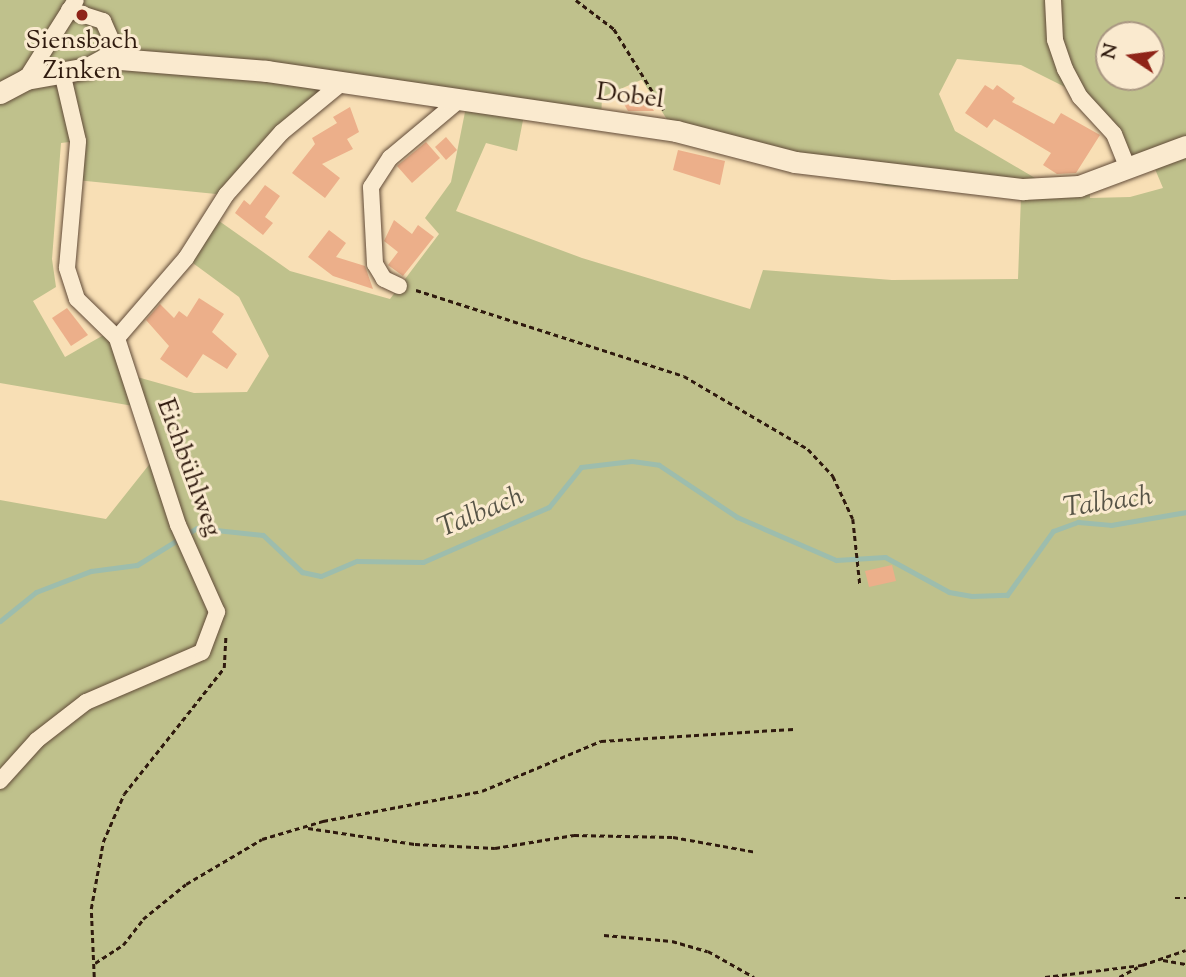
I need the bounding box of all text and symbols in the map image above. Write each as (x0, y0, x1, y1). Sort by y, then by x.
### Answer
marker: Siensbach Zinken (74, 7, 90, 23)
north arrow (1095, 21, 1165, 91)
place label: Siensbach Zinken (26, 26, 138, 88)
text: N (1096, 41, 1126, 62)
street label: Dobel (594, 77, 666, 117)
street label: Eichbühlweg (149, 395, 227, 541)
water label: Talbach (433, 480, 529, 546)
water label: Talbach (1061, 480, 1155, 526)

